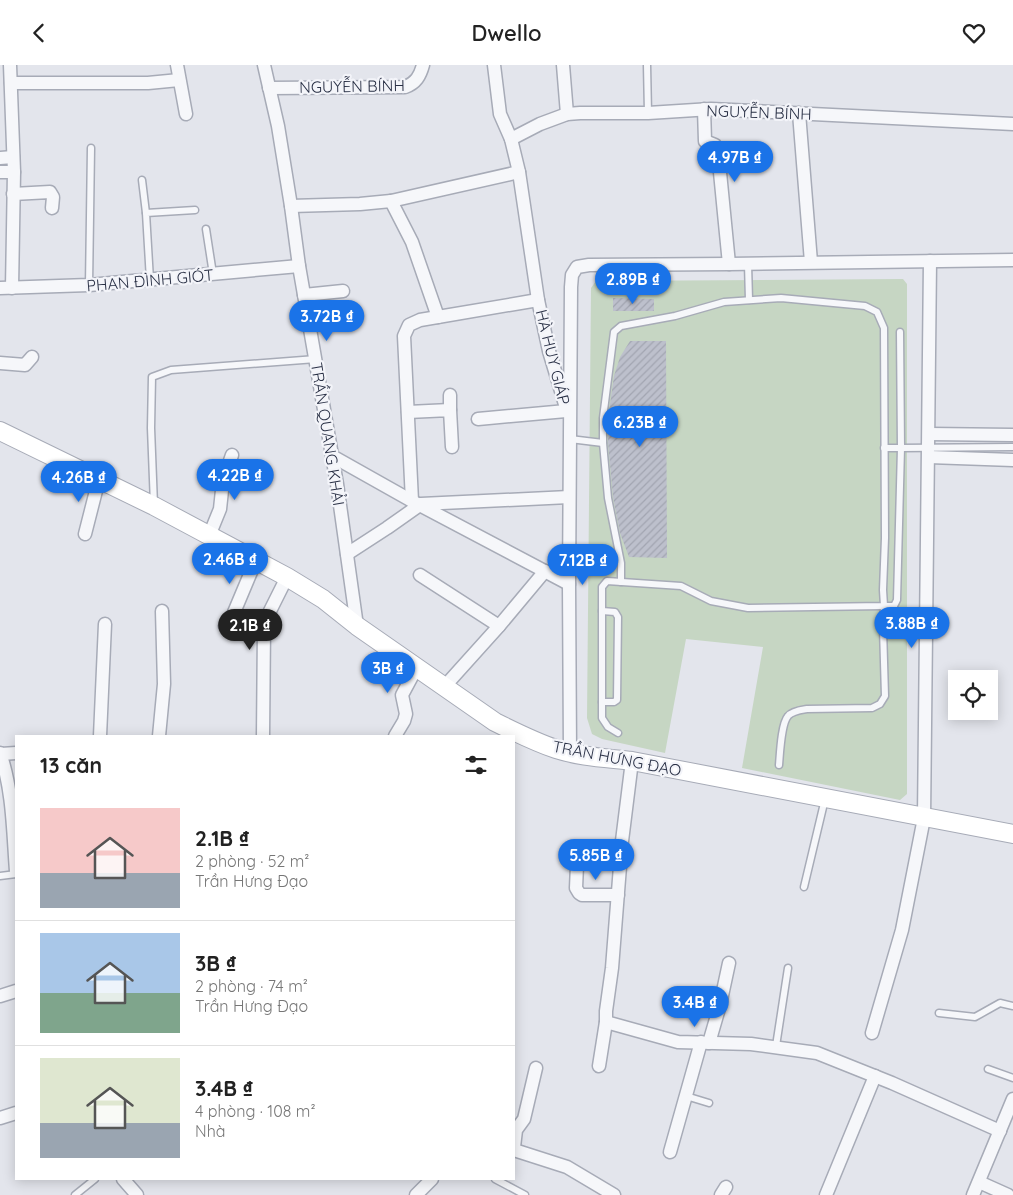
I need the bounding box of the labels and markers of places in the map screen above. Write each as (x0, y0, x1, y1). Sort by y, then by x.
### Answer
pin: 4.97B ₫ (689, 141, 781, 183)
pin: 2.89B ₫ (587, 263, 679, 305)
pin: 3.72B ₫ (281, 299, 373, 342)
pin: 6.23B ₫ (594, 405, 686, 448)
pin: 4.22B ₫ (189, 459, 281, 501)
pin: 4.26B ₫ (33, 461, 125, 503)
pin: 2.46B ₫ (184, 543, 276, 585)
pin: 7.12B ₫ (537, 543, 629, 586)
pin: 3.88B ₫ (866, 607, 958, 649)
pin: 2.1B ₫ (209, 609, 291, 651)
pin: 3B ₫ (358, 651, 418, 694)
pin: 5.85B ₫ (550, 839, 642, 881)
pin: 3.4B ₫ (654, 985, 736, 1028)

